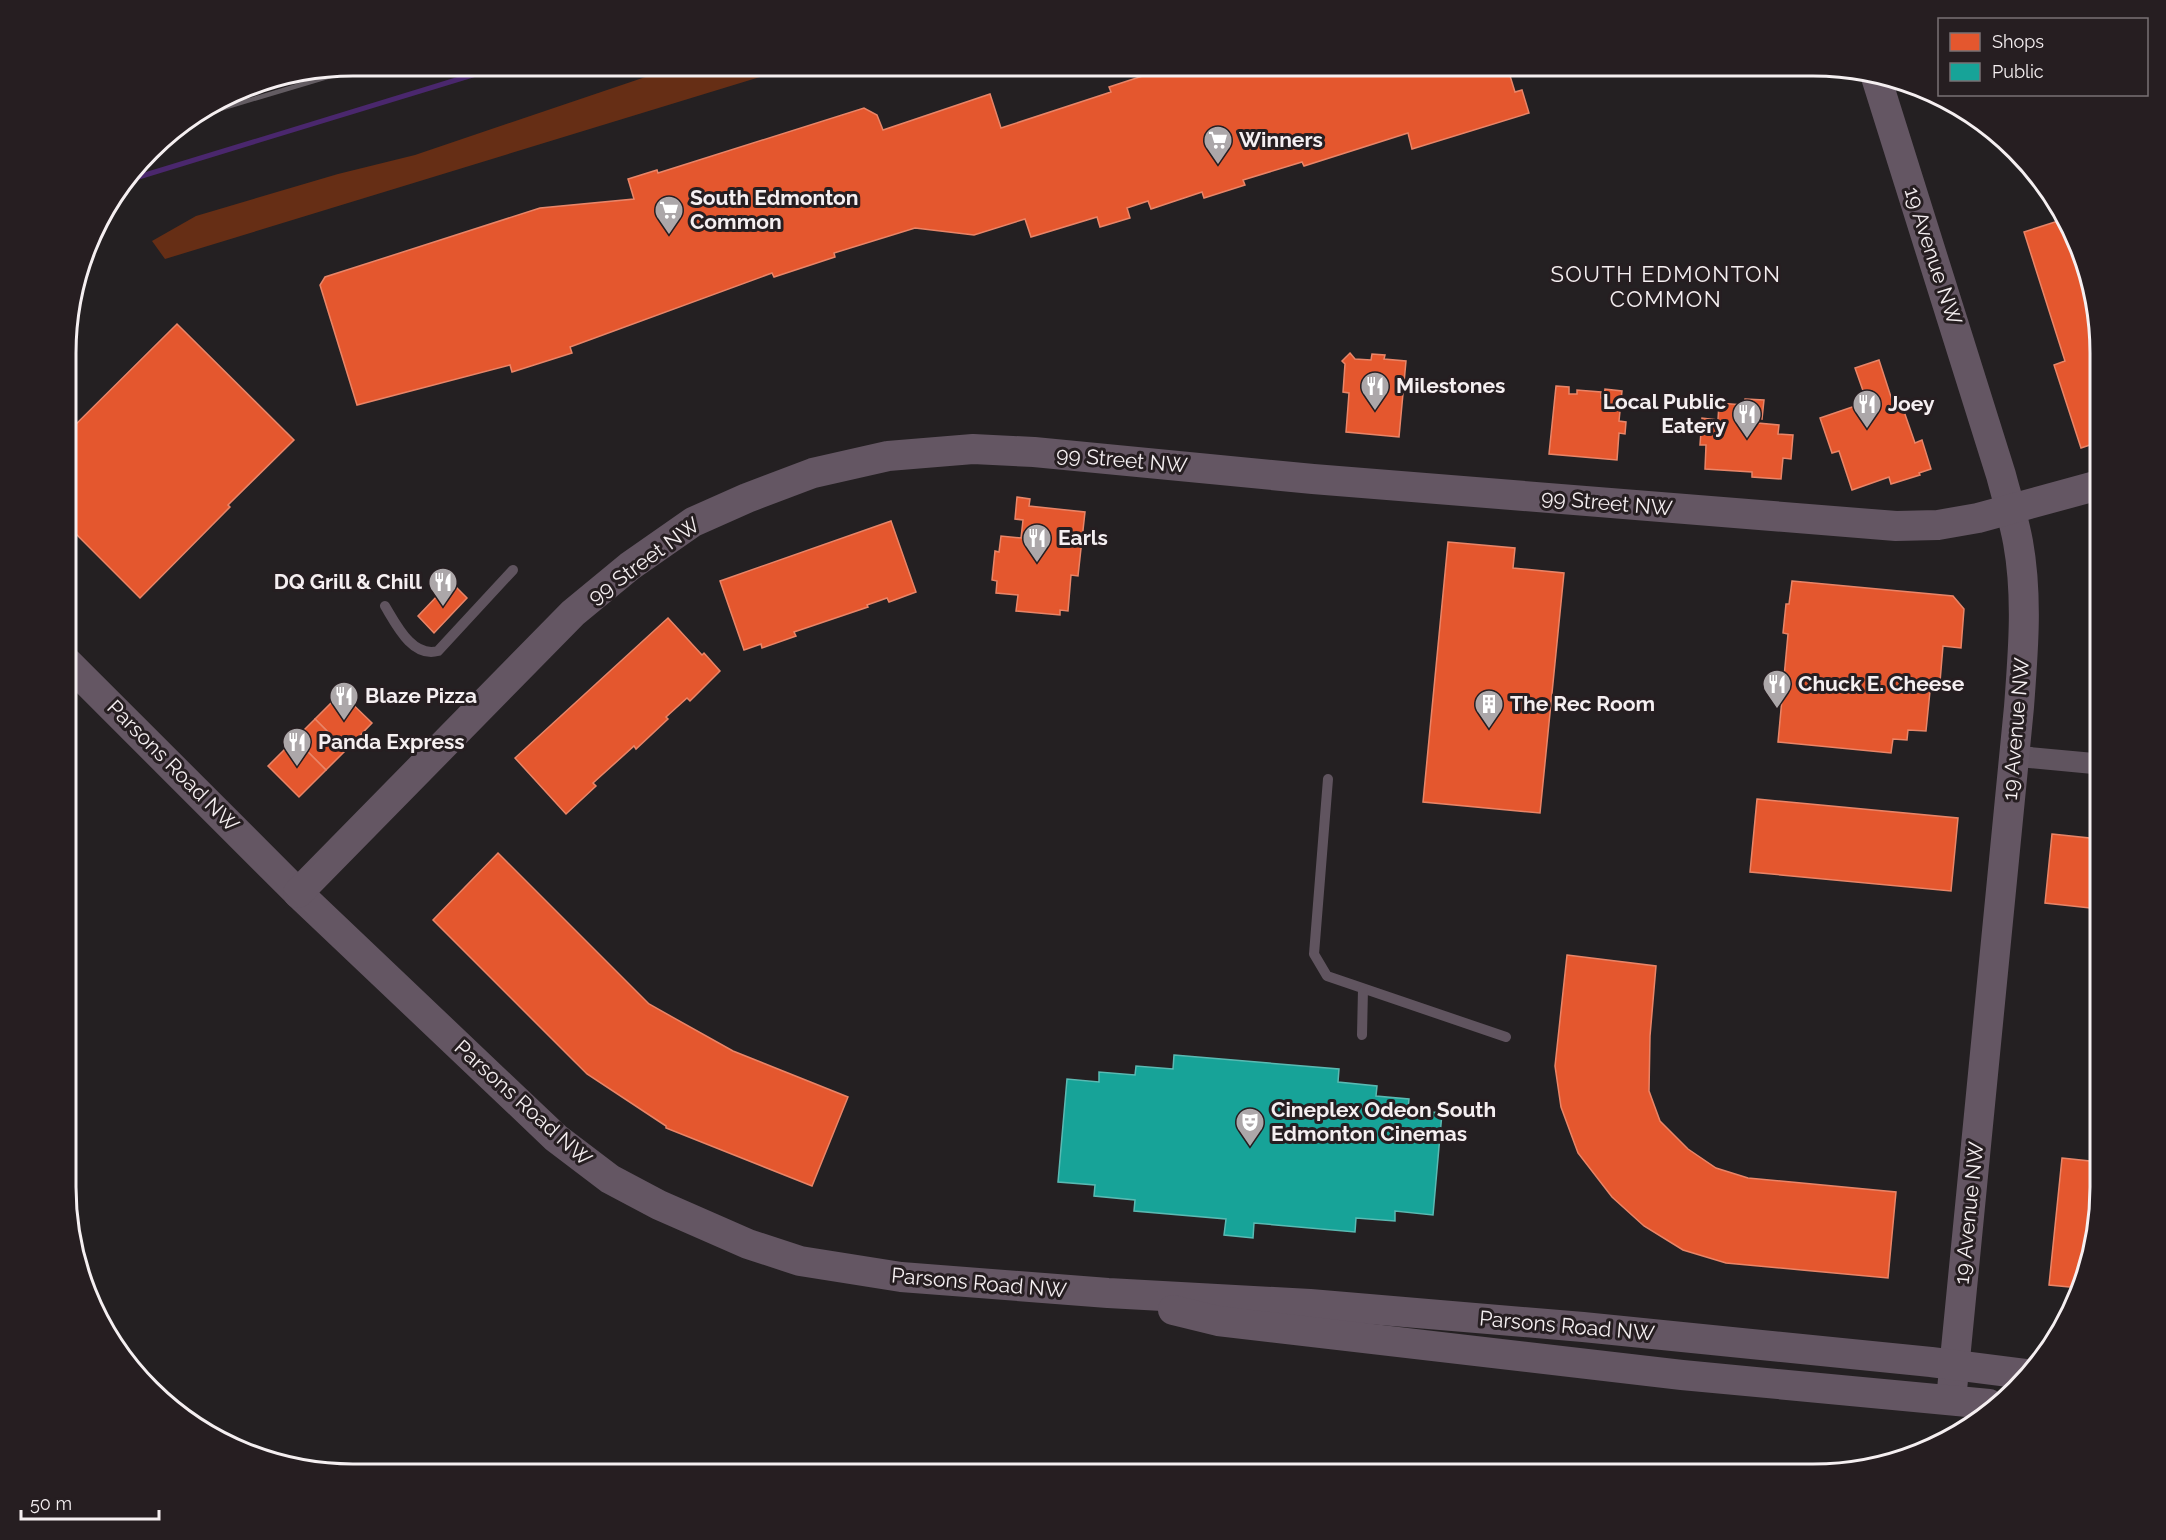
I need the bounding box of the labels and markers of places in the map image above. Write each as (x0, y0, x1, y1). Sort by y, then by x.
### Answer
supermarket icon: Winners (1202, 124, 1234, 166)
place label: Winners (1239, 127, 1323, 152)
place label: South Edmonton Common (690, 185, 859, 234)
supermarket icon: South Edmonton Common (653, 194, 685, 236)
restaurant icon: Milestones (1359, 370, 1391, 412)
place label: Milestones (1396, 373, 1505, 398)
restaurant icon: Joey (1851, 388, 1883, 430)
place label: Local Public Eatery (1603, 389, 1726, 438)
place label: Joey (1888, 391, 1935, 416)
restaurant icon: Local Public Eatery (1731, 398, 1763, 440)
restaurant icon: Earls (1021, 522, 1053, 564)
place label: Earls (1058, 525, 1108, 550)
restaurant icon: DQ Grill & Chill (427, 566, 459, 608)
place label: DQ Grill & Chill (274, 569, 422, 594)
restaurant icon: Chuck E. Cheese (1761, 668, 1793, 710)
place label: Chuck E. Cheese (1798, 671, 1965, 696)
restaurant icon: Blaze Pizza (328, 680, 360, 722)
place label: Blaze Pizza (365, 683, 477, 708)
building icon: The Rec Room (1473, 688, 1505, 730)
place label: The Rec Room (1510, 691, 1655, 716)
restaurant icon: Panda Express (281, 726, 313, 768)
place label: Panda Express (318, 729, 465, 754)
place label: Cineplex Odeon South Edmonton Cinemas (1271, 1097, 1496, 1146)
theatre icon: Cineplex Odeon South Edmonton Cinemas (1234, 1106, 1266, 1148)

